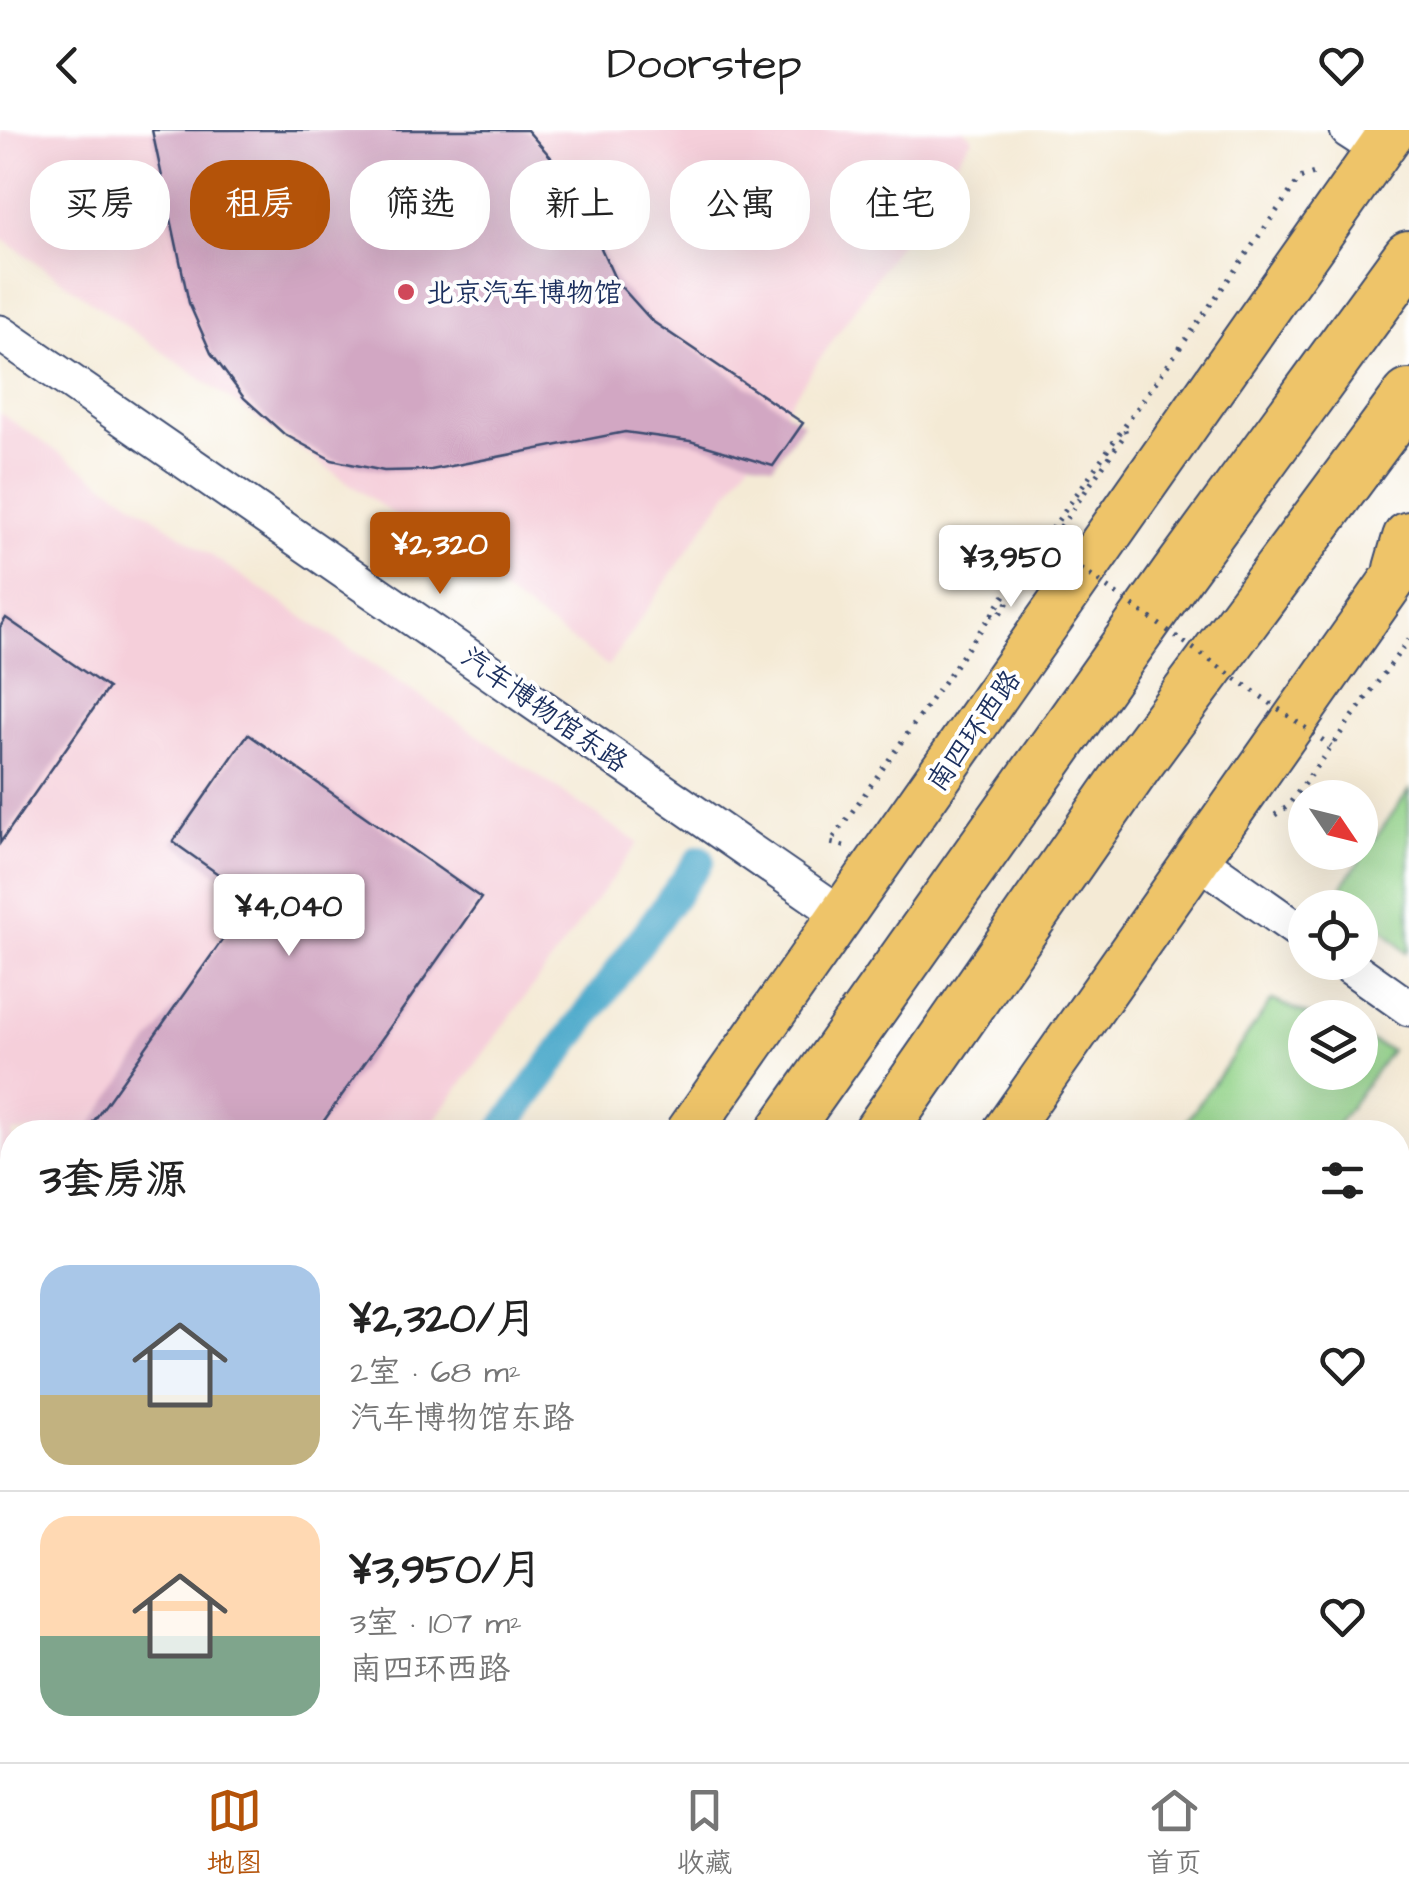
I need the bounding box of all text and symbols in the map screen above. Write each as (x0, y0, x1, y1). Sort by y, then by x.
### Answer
text: Doorstep (607, 34, 802, 96)
icon: back (40, 38, 95, 93)
icon: heart (1314, 38, 1369, 93)
chip: 买房 (30, 160, 170, 250)
chip: 租房 (190, 160, 330, 250)
chip: 筛选 (350, 160, 490, 250)
chip: 新上 (510, 160, 650, 250)
chip: 公寓 (670, 160, 810, 250)
chip: 住宅 (830, 160, 970, 250)
place label: 北京汽车博物馆 (426, 274, 622, 313)
marker: 北京汽车博物馆 (395, 281, 417, 303)
pin: ¥2,320 (359, 512, 521, 597)
text: ¥2,320 (392, 522, 488, 567)
pin: ¥3,950 (930, 525, 1092, 610)
text: ¥3,950 (961, 535, 1061, 580)
street label: 汽车博物馆东路 (453, 638, 636, 782)
street label: 南四环西路 (918, 662, 1030, 799)
north arrow (1288, 780, 1378, 870)
map controls (1288, 780, 1378, 1090)
pin: ¥4,040 (208, 874, 370, 959)
text: ¥4,040 (236, 884, 342, 929)
button: locate (1288, 890, 1378, 980)
button: layers (1288, 1000, 1378, 1090)
text: 3套房源 (40, 1152, 187, 1210)
icon: filters (1315, 1153, 1370, 1208)
text: ¥2,320/月 (350, 1291, 537, 1349)
icon: home (120, 1305, 240, 1425)
icon: heart (1315, 1338, 1370, 1393)
text: 2室 · 68 m² (350, 1350, 521, 1395)
text: 汽车博物馆东路 (350, 1396, 574, 1441)
text: ¥3,950/月 (350, 1542, 543, 1600)
icon: home (120, 1556, 240, 1676)
icon: heart (1315, 1589, 1370, 1644)
text: 3室 · 107 m² (350, 1601, 522, 1646)
text: 南四环西路 (350, 1647, 510, 1692)
tab: 地图 (207, 1783, 263, 1883)
tab: 收藏 (676, 1783, 732, 1883)
tab: 首页 (1146, 1783, 1202, 1883)

